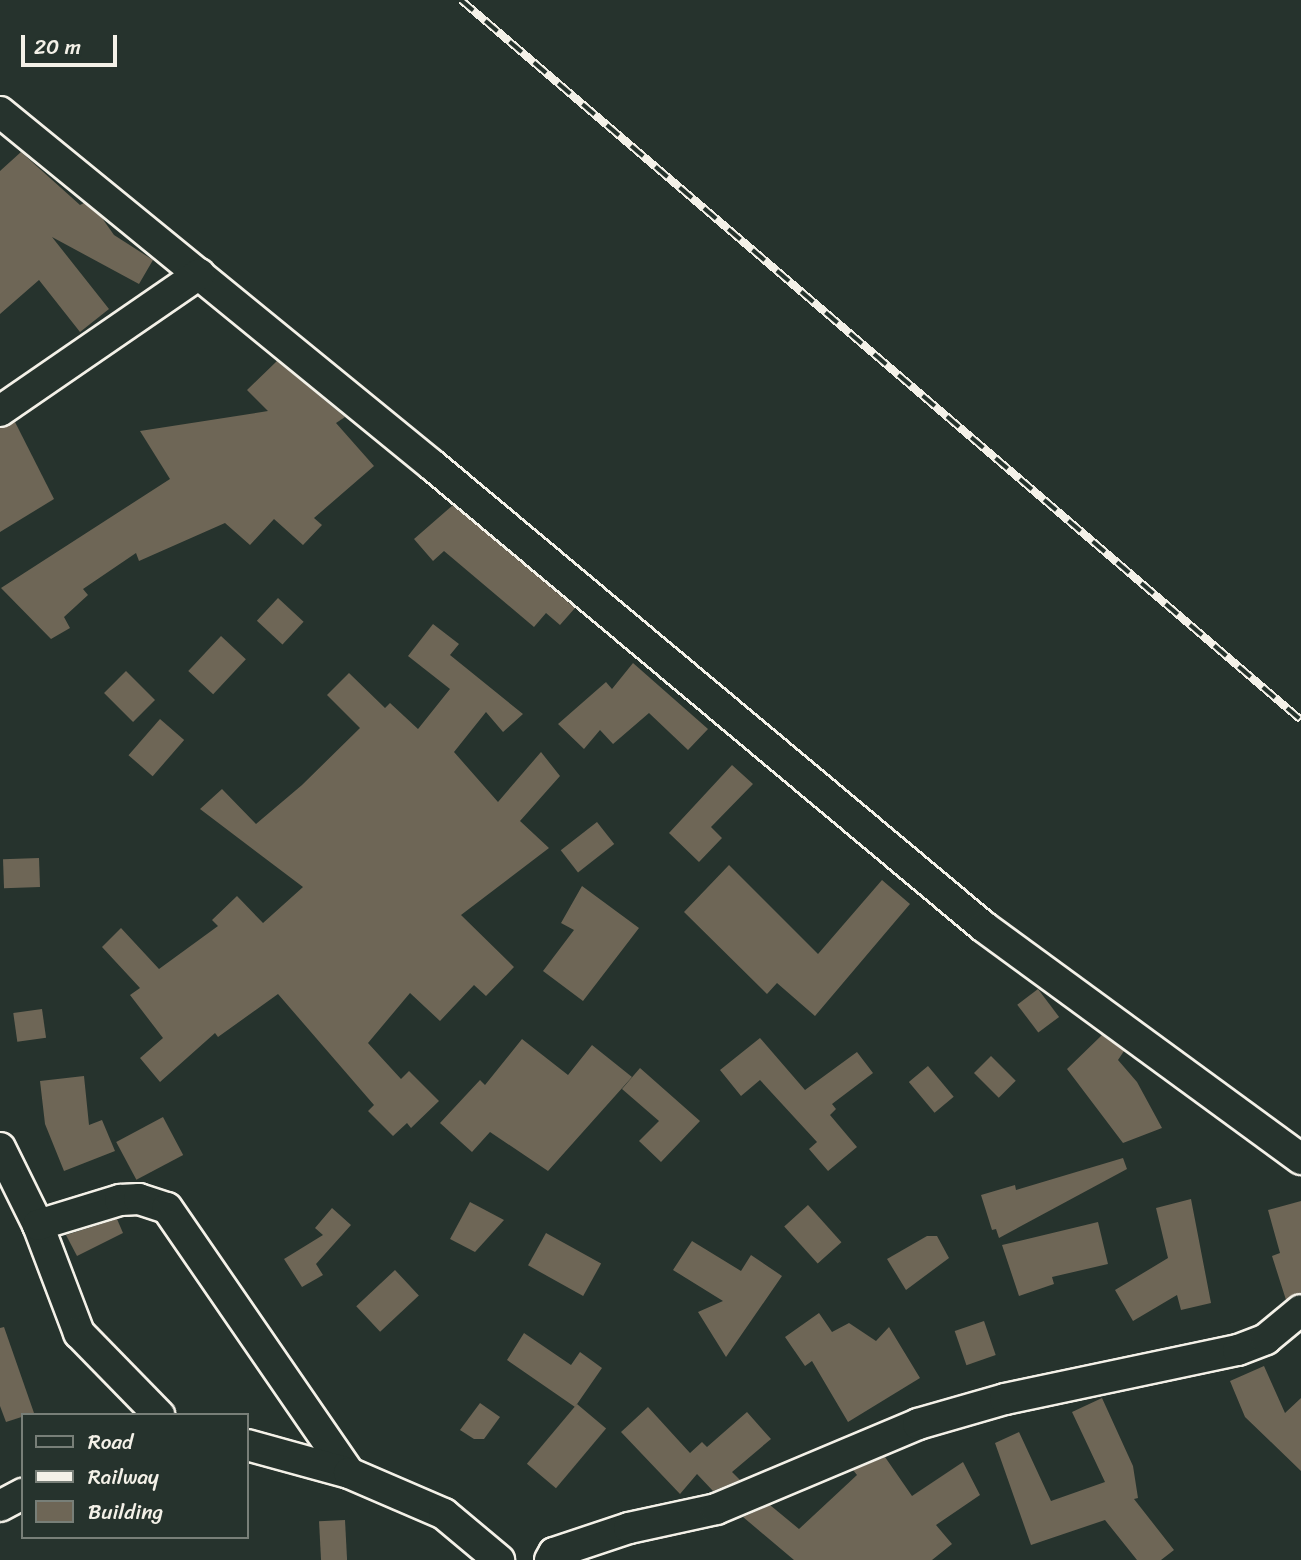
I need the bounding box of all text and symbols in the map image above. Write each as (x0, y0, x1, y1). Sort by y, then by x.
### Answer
scale bar (24, 21, 121, 65)
text: 20 m (34, 28, 81, 66)
legend (21, 1413, 248, 1539)
text: Road (88, 1423, 133, 1461)
text: Railway (88, 1458, 159, 1496)
text: Building (88, 1493, 163, 1531)

